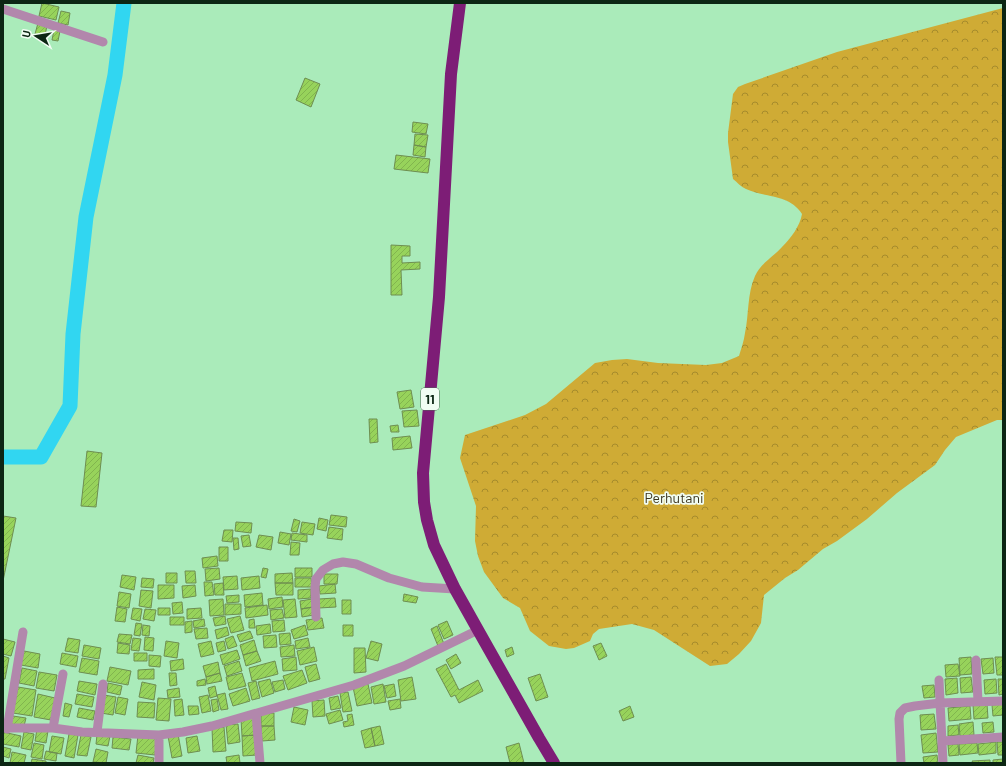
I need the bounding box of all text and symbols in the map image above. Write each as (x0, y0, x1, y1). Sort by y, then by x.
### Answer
north arrow (16, 16, 56, 56)
text: U (19, 29, 33, 39)
road number: 11 (421, 388, 439, 410)
park label: Perhutani (644, 489, 704, 506)

